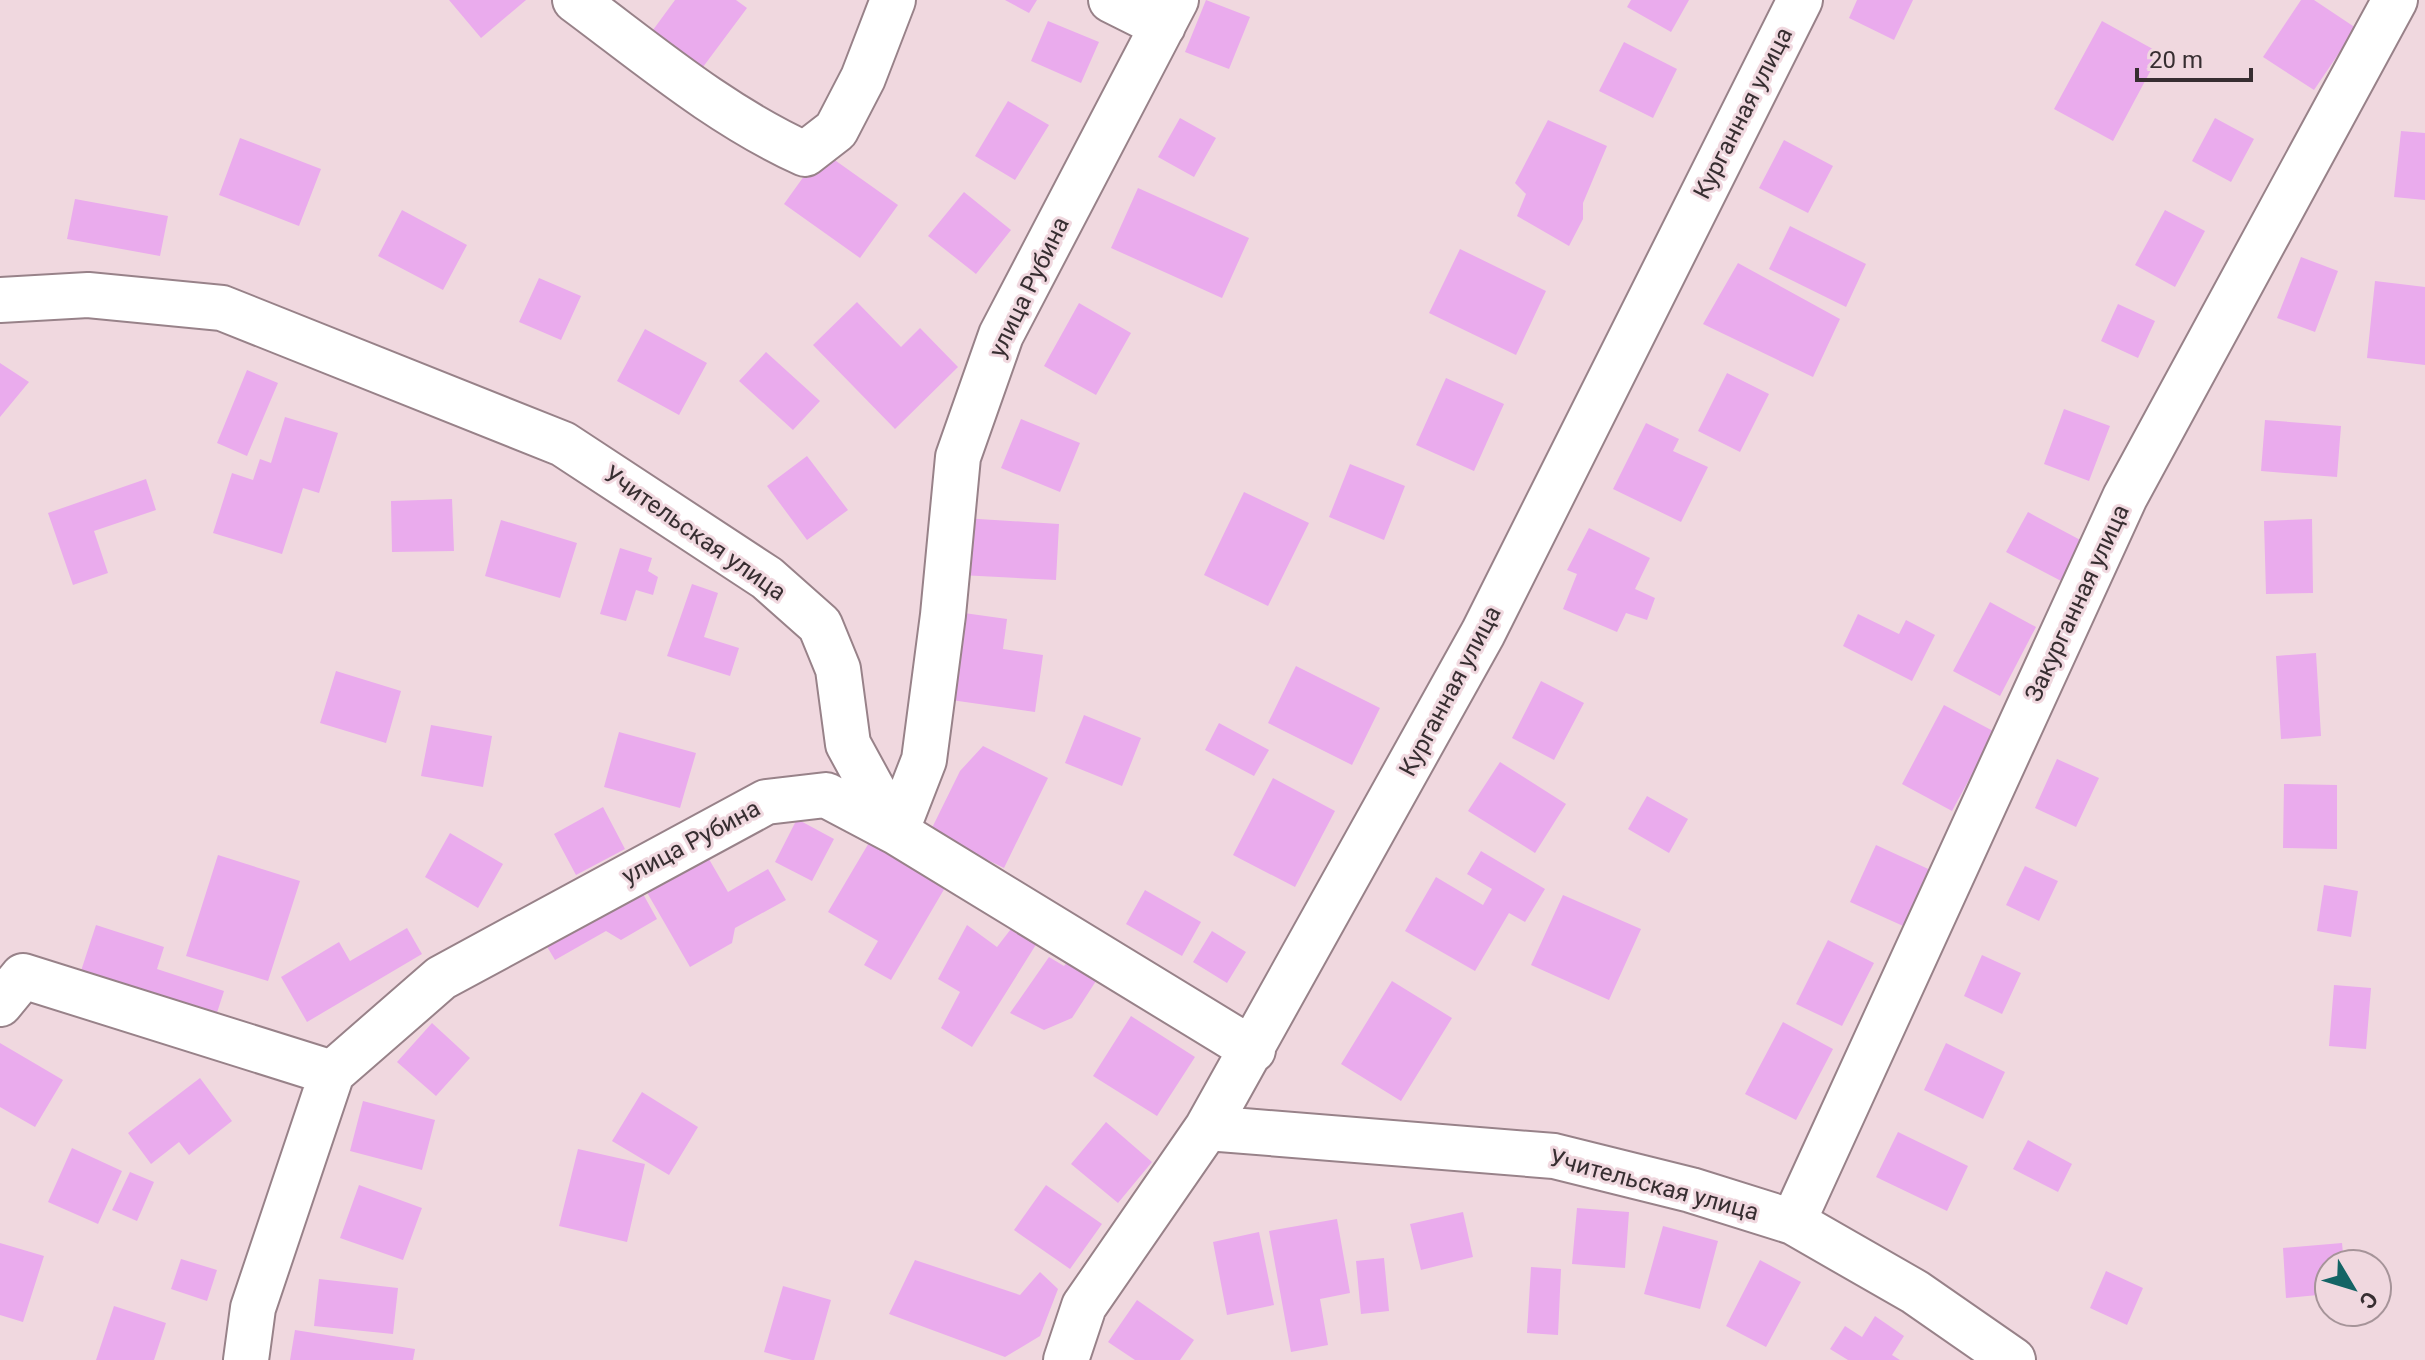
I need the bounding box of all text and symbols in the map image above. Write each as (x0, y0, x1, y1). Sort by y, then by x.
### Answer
street label: Курганная улица (1688, 23, 1798, 203)
scale bar (2137, 32, 2251, 82)
text: 20 m (2149, 46, 2203, 74)
street label: улица Рубина (983, 212, 1075, 362)
street label: Учительская улица (599, 460, 791, 606)
street label: Закурганная улица (2019, 500, 2135, 706)
street label: Курганная улица (1393, 601, 1507, 781)
street label: улица Рубина (617, 794, 765, 890)
street label: Учительская улица (1546, 1144, 1762, 1226)
north arrow (2313, 1248, 2393, 1328)
text: С (2354, 1287, 2383, 1313)

